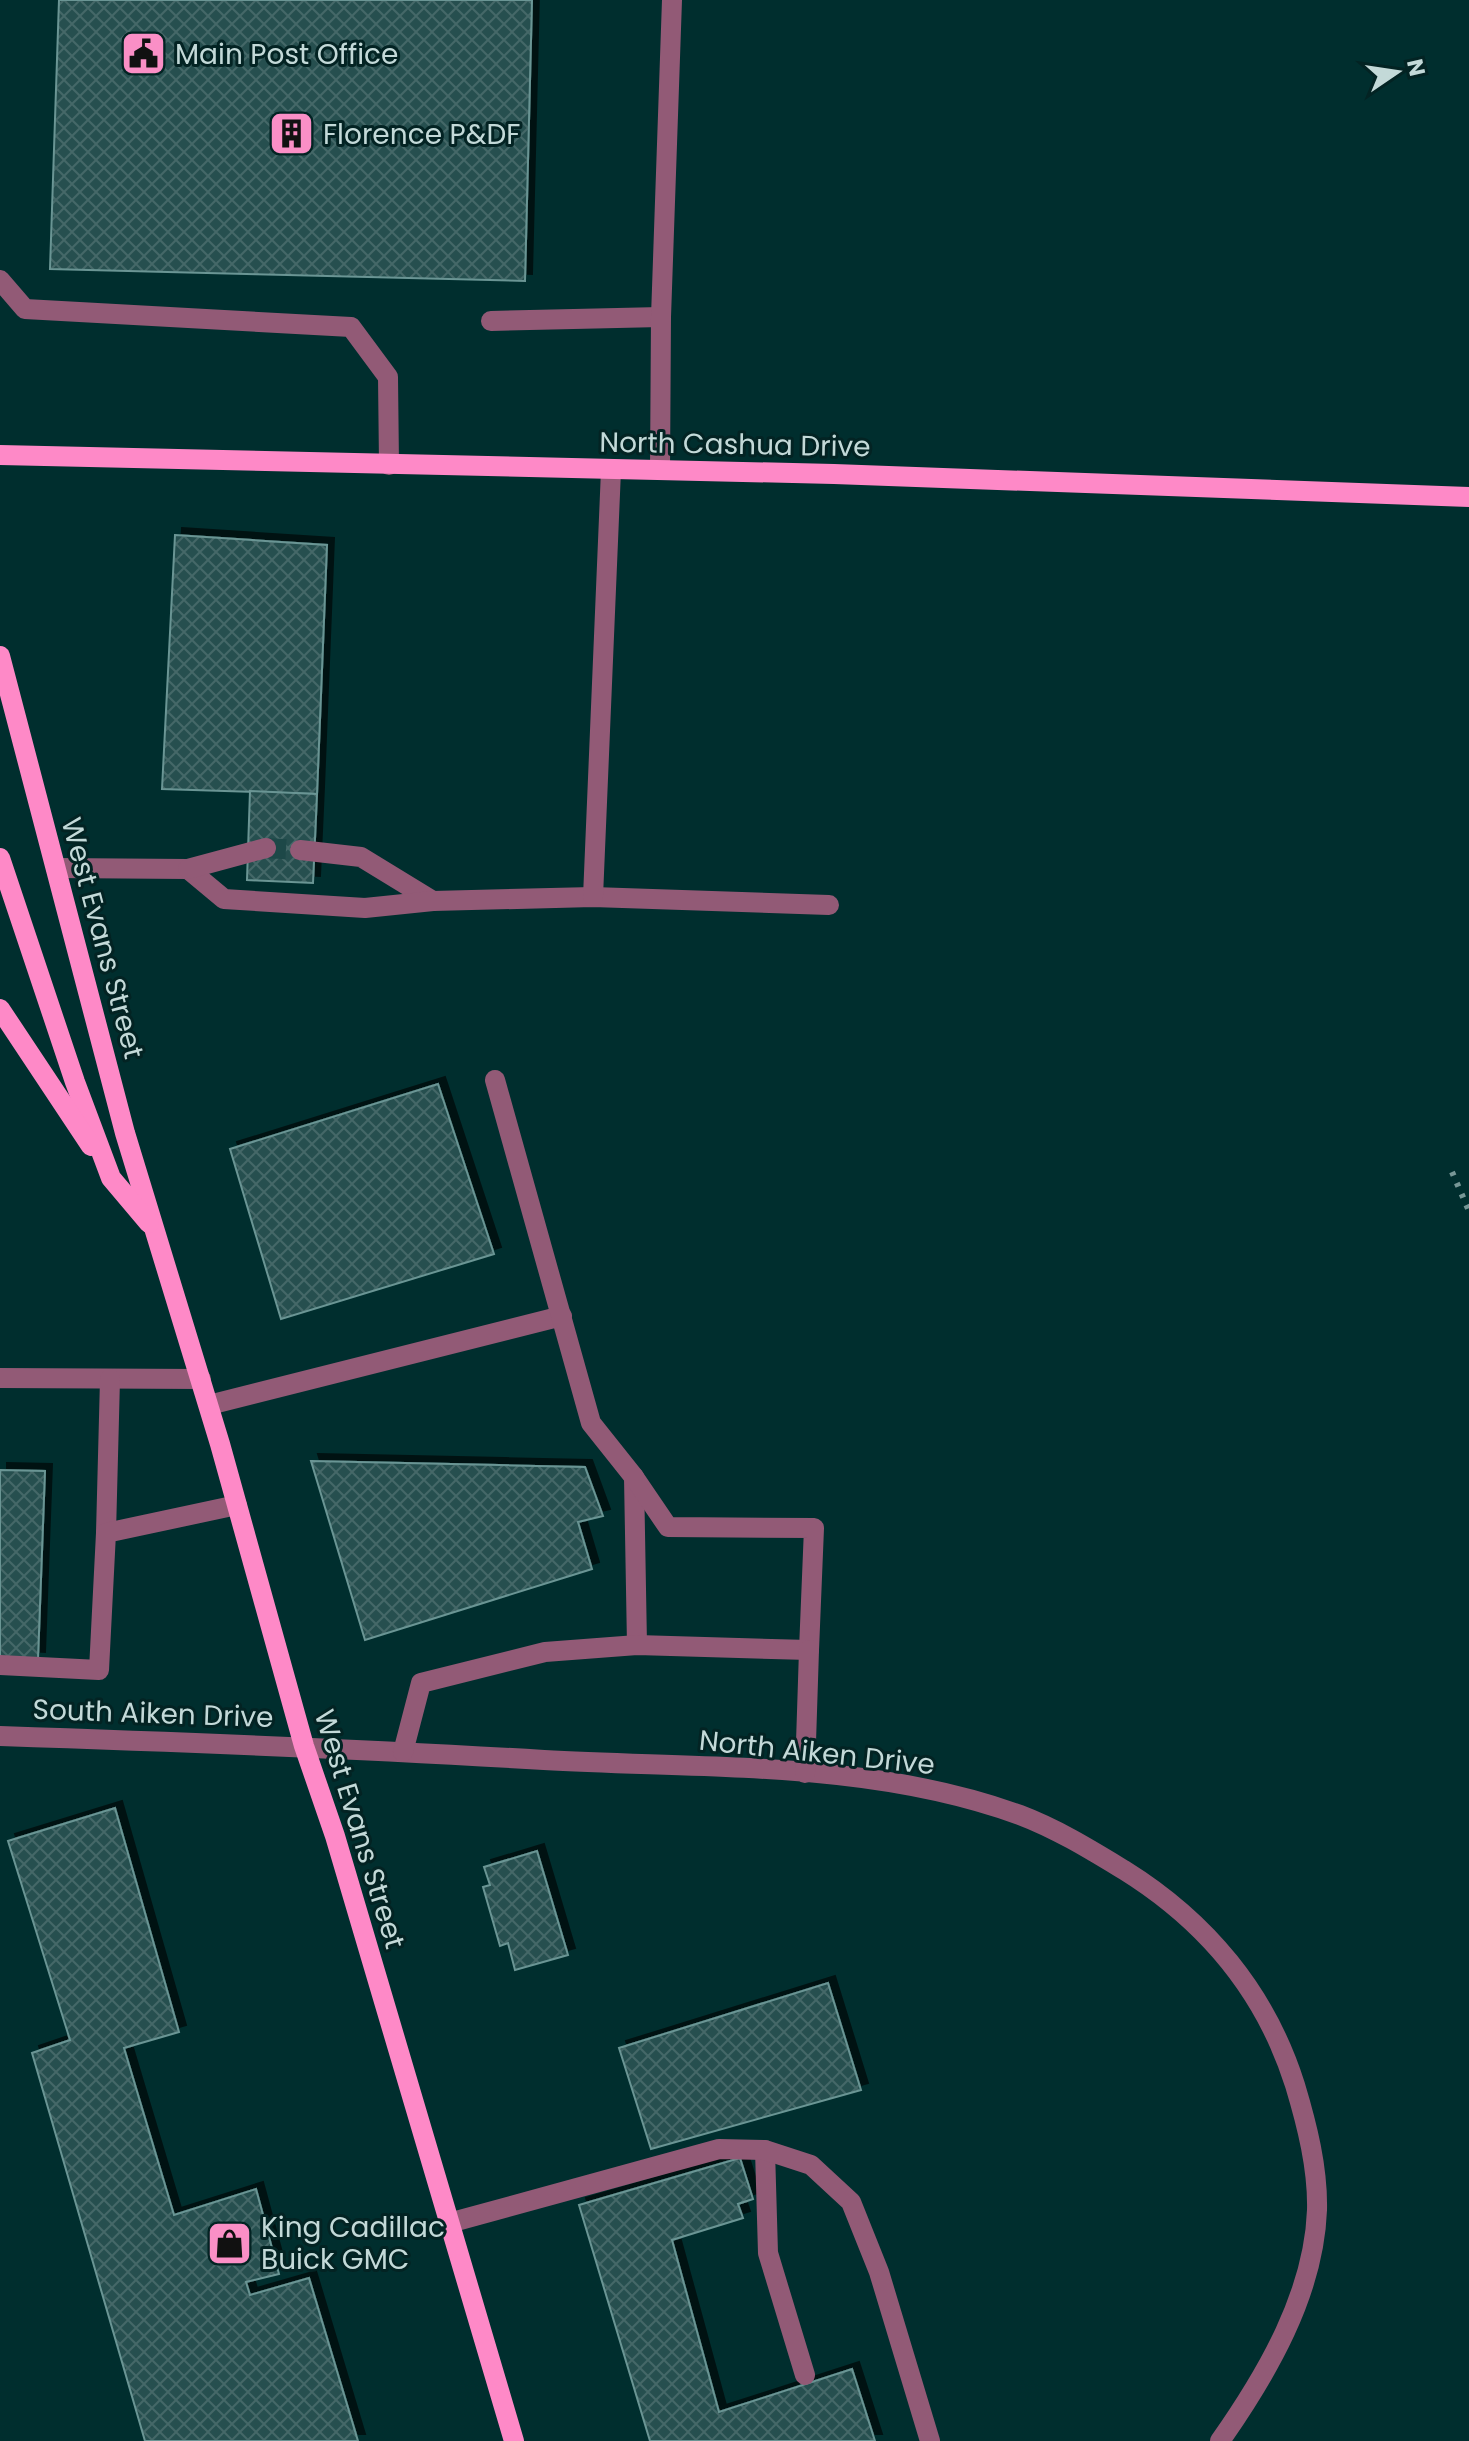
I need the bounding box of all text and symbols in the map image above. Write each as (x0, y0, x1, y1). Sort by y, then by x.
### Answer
public building icon: Main Post Office (120, 30, 168, 78)
north arrow (1357, 32, 1437, 112)
place label: Main Post Office (175, 35, 398, 74)
text: N (1399, 56, 1433, 79)
building icon: Florence P&DF (268, 110, 316, 158)
place label: Florence P&DF (323, 115, 520, 154)
street label: North Cashua Drive (599, 423, 871, 466)
street label: West Evans Street (52, 813, 153, 1063)
street label: South Aiken Drive (32, 1690, 274, 1737)
street label: West Evans Street (305, 1705, 414, 1953)
street label: North Aiken Drive (697, 1721, 937, 1784)
place label: King Cadillac Buick GMC (261, 2208, 445, 2279)
shop icon: King Cadillac Buick GMC (206, 2219, 254, 2267)

